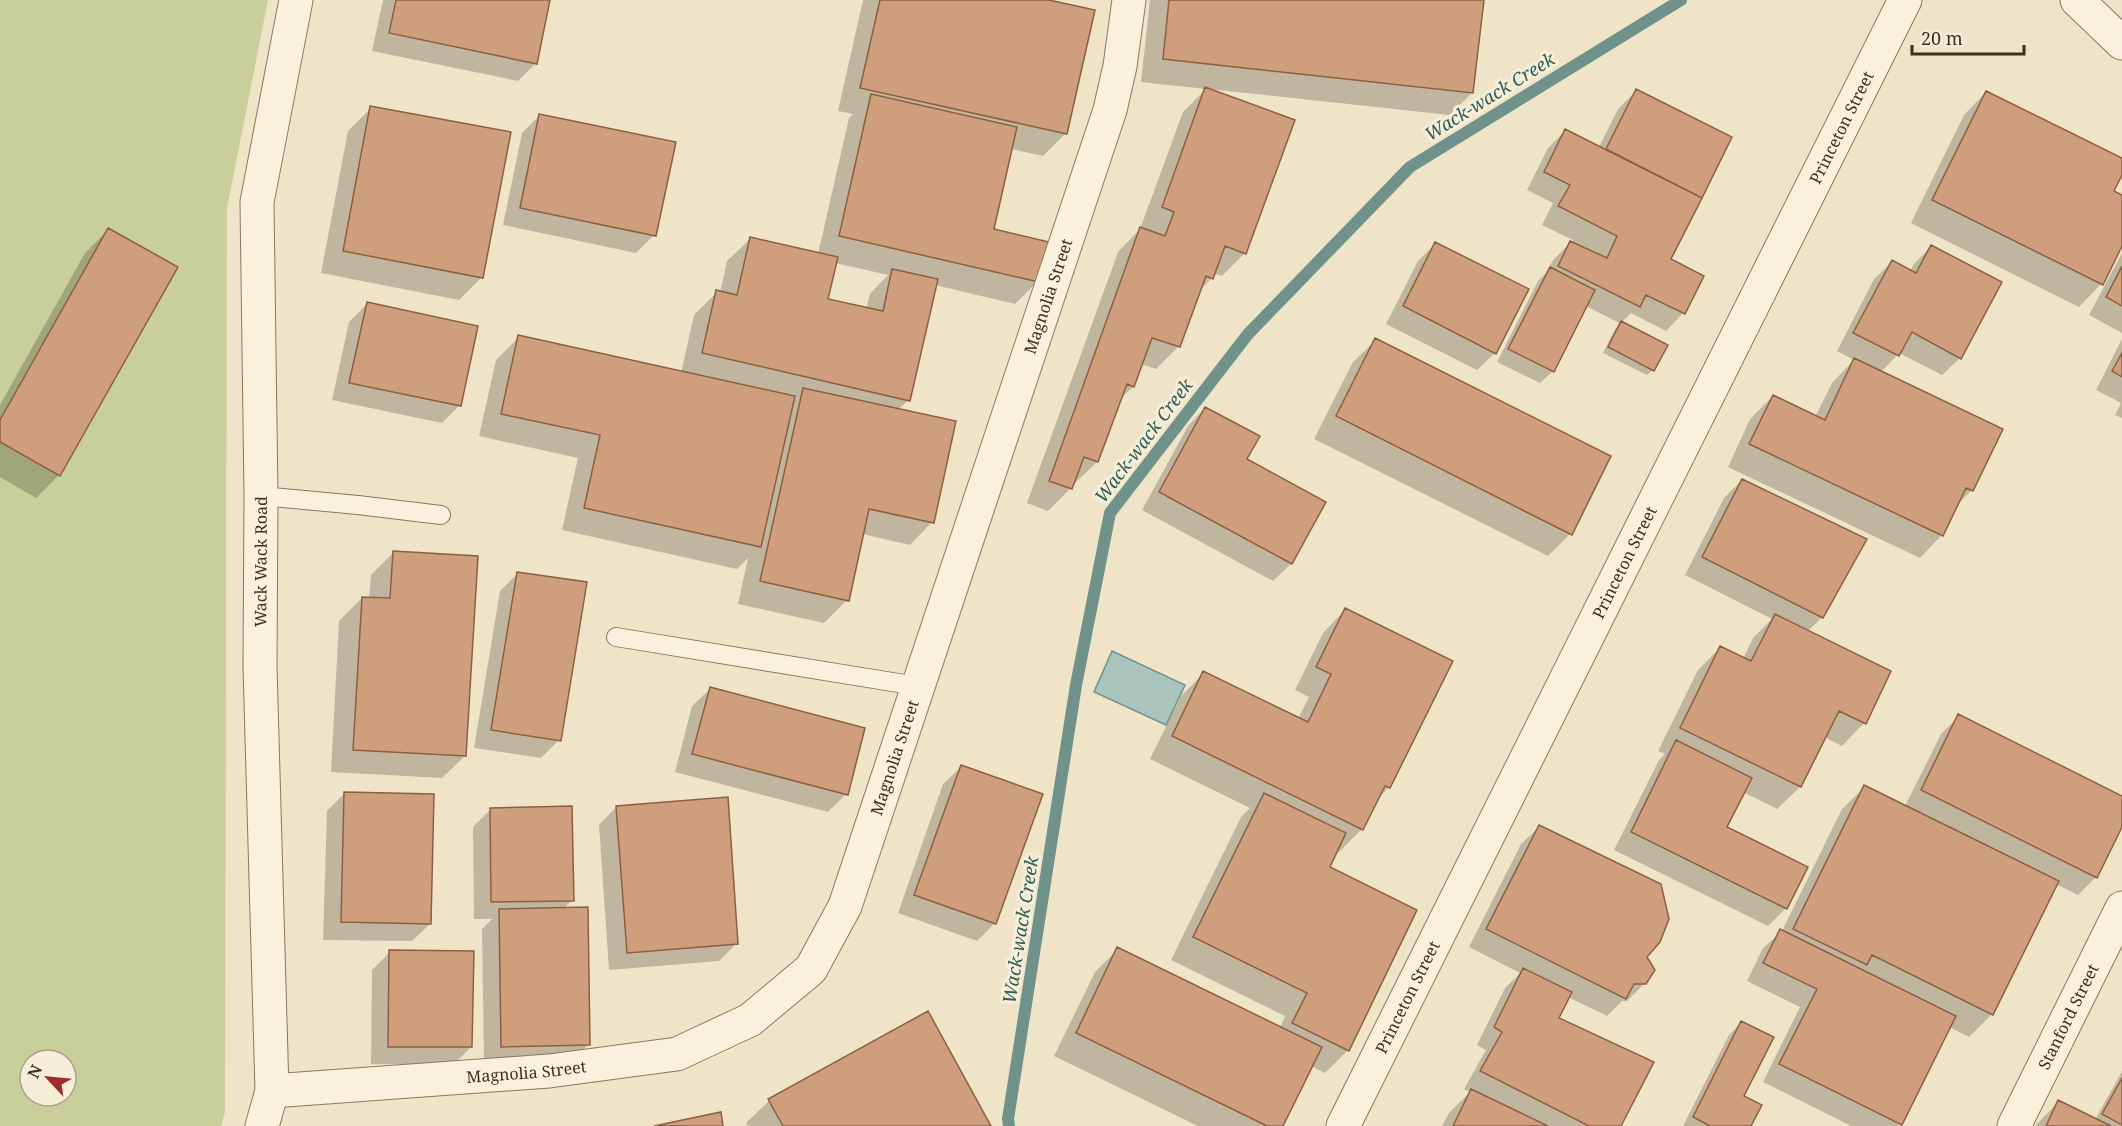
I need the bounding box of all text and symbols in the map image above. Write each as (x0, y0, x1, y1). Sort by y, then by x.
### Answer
scale bar (1912, 18, 2024, 56)
text: 20 m (1921, 26, 1963, 50)
water label: Wack-wack Creek (1420, 46, 1560, 146)
street label: Princeton Street (1804, 67, 1879, 187)
street label: Magnolia Street (1019, 236, 1077, 357)
water label: Wack-wack Creek (1089, 373, 1198, 507)
street label: Wack Wack Road (249, 496, 272, 627)
street label: Princeton Street (1587, 502, 1662, 622)
street label: Magnolia Street (865, 697, 924, 818)
water label: Wack-wack Creek (996, 854, 1044, 1005)
street label: Princeton Street (1370, 937, 1445, 1057)
street label: Stanford Street (2033, 960, 2104, 1073)
north arrow (18, 1048, 78, 1108)
street label: Magnolia Street (466, 1055, 588, 1088)
text: N (22, 1061, 47, 1082)

